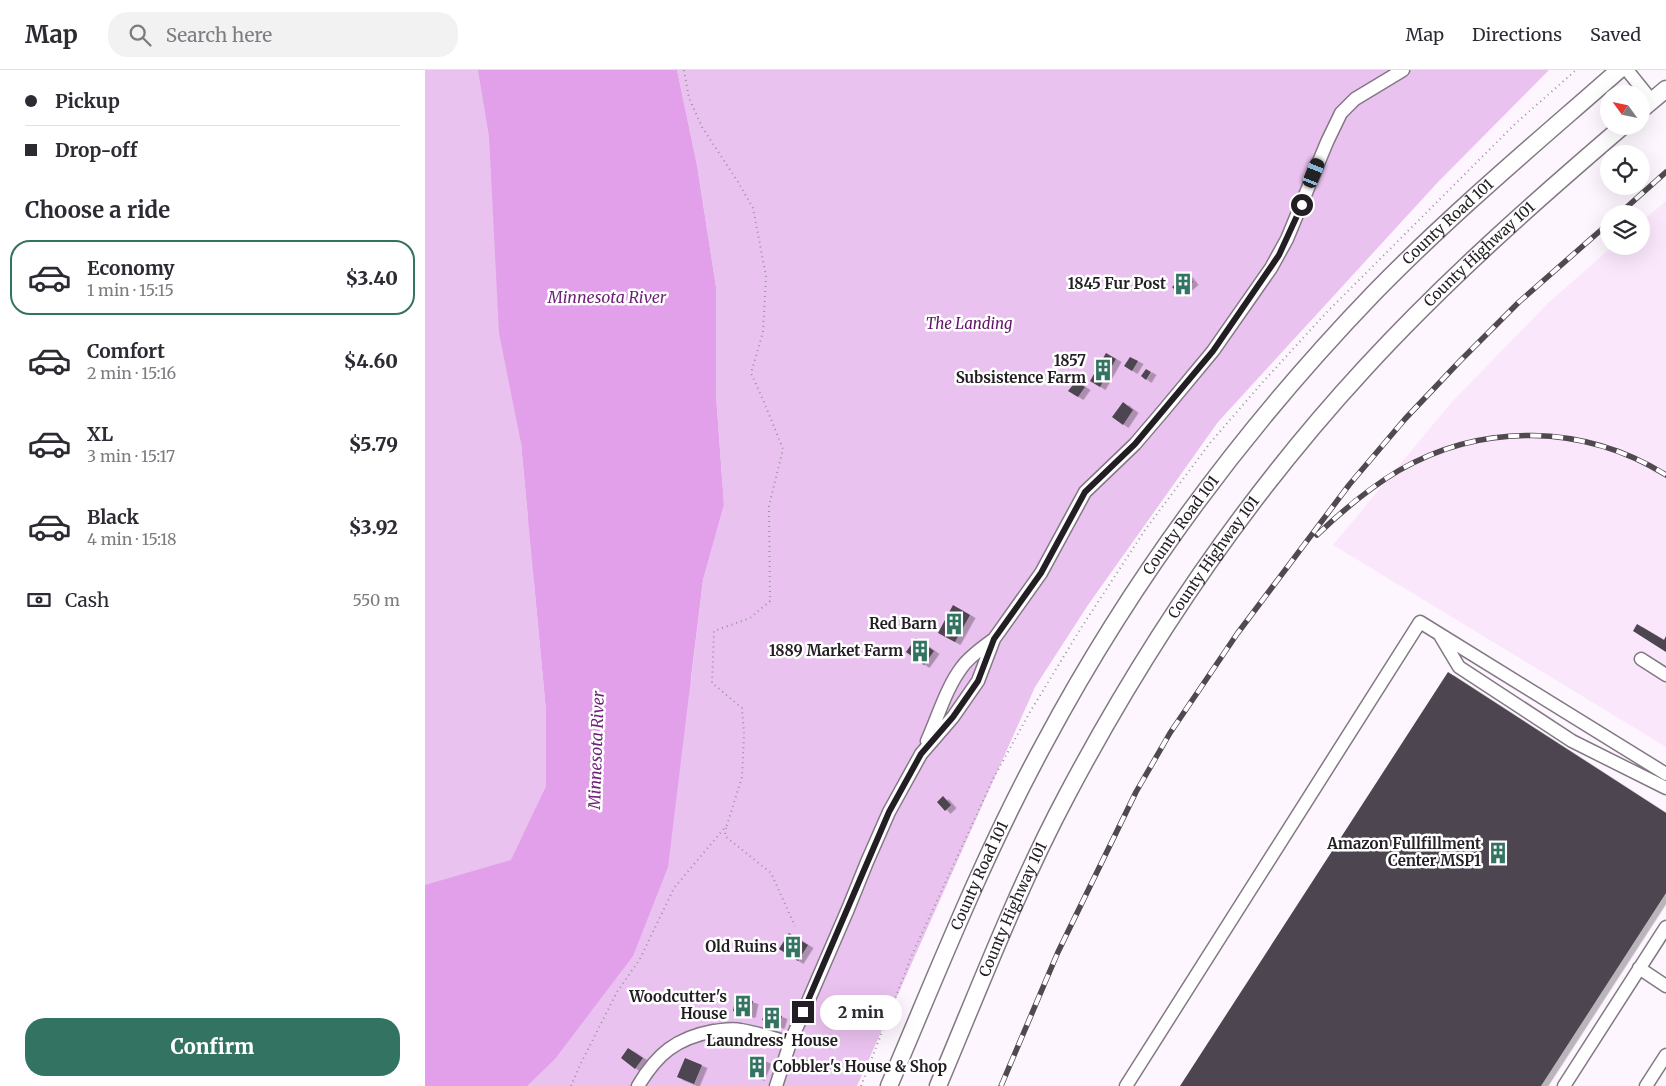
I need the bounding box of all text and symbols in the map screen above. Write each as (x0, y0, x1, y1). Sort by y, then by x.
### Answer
search box (108, 12, 458, 57)
text: Map (25, 19, 78, 50)
icon: search (126, 21, 154, 49)
text: Search here (166, 23, 272, 47)
text: Map (1406, 23, 1444, 46)
text: Directions (1472, 23, 1562, 46)
text: Saved (1590, 23, 1641, 46)
north arrow (1600, 85, 1650, 135)
map controls (1600, 85, 1650, 255)
text: Pickup (55, 89, 120, 113)
text: Drop-off (55, 138, 137, 162)
button: locate (1600, 145, 1650, 195)
car (1301, 156, 1326, 190)
street label: County Road 101 (1398, 174, 1497, 268)
route start (1291, 194, 1313, 216)
text: Choose a ride (25, 196, 170, 224)
street label: County Highway 101 (1419, 197, 1539, 311)
button: layers (1600, 205, 1650, 255)
icon: car (27, 255, 72, 300)
text: Economy (87, 256, 175, 280)
text: $3.40 (345, 266, 398, 290)
building icon: 1845 Fur Post (1170, 271, 1196, 297)
place label: 1845 Fur Post (1068, 274, 1166, 293)
text: 1 min · 15:15 (87, 280, 174, 300)
water label: Minnesota River (547, 287, 667, 307)
park label: The Landing (926, 314, 1012, 333)
icon: car (27, 338, 72, 383)
text: Comfort (87, 339, 165, 363)
text: $4.60 (344, 349, 398, 373)
place label: 1857 Subsistence Farm (956, 351, 1086, 387)
building icon: 1857 Subsistence Farm (1090, 357, 1116, 383)
text: 2 min · 15:16 (87, 363, 176, 383)
icon: car (27, 421, 72, 466)
text: XL (87, 422, 113, 446)
text: $5.79 (349, 432, 398, 456)
text: 3 min · 15:17 (87, 446, 175, 466)
street label: County Road 101 (1139, 471, 1223, 578)
street label: County Highway 101 (1164, 492, 1263, 622)
icon: car (27, 504, 72, 549)
text: Black (87, 505, 139, 529)
text: $3.92 (349, 515, 398, 539)
text: 4 min · 15:18 (87, 529, 177, 549)
icon: cash (25, 586, 53, 614)
text: Cash (65, 588, 109, 612)
text: 550 m (352, 590, 400, 610)
building icon: Red Barn (941, 611, 967, 637)
place label: Red Barn (869, 614, 937, 633)
building icon: 1889 Market Farm (907, 638, 933, 664)
place label: 1889 Market Farm (769, 641, 903, 660)
water label: Minnesota River (584, 690, 608, 811)
street label: County Road 101 (946, 818, 1012, 933)
place label: Amazon Fullfillment Center MSP1 (1326, 834, 1481, 870)
street label: County Highway 101 (974, 838, 1051, 979)
building icon: Amazon Fullfillment Center MSP1 (1485, 840, 1511, 866)
building icon: Old Ruins (780, 934, 806, 960)
place label: Old Ruins (705, 937, 777, 956)
place label: Woodcutter's House (628, 987, 727, 1023)
building icon: Woodcutter's House (730, 993, 756, 1019)
callout: 2 min (821, 994, 903, 1030)
route end (792, 1001, 814, 1023)
text: 2 min (838, 1002, 884, 1022)
building icon: Laundress' House (759, 1005, 785, 1031)
button: Confirm (25, 1018, 400, 1076)
place label: Laundress' House (706, 1031, 838, 1050)
building icon: Cobbler's House & Shop (744, 1054, 770, 1080)
place label: Cobbler's House & Shop (773, 1057, 948, 1076)

